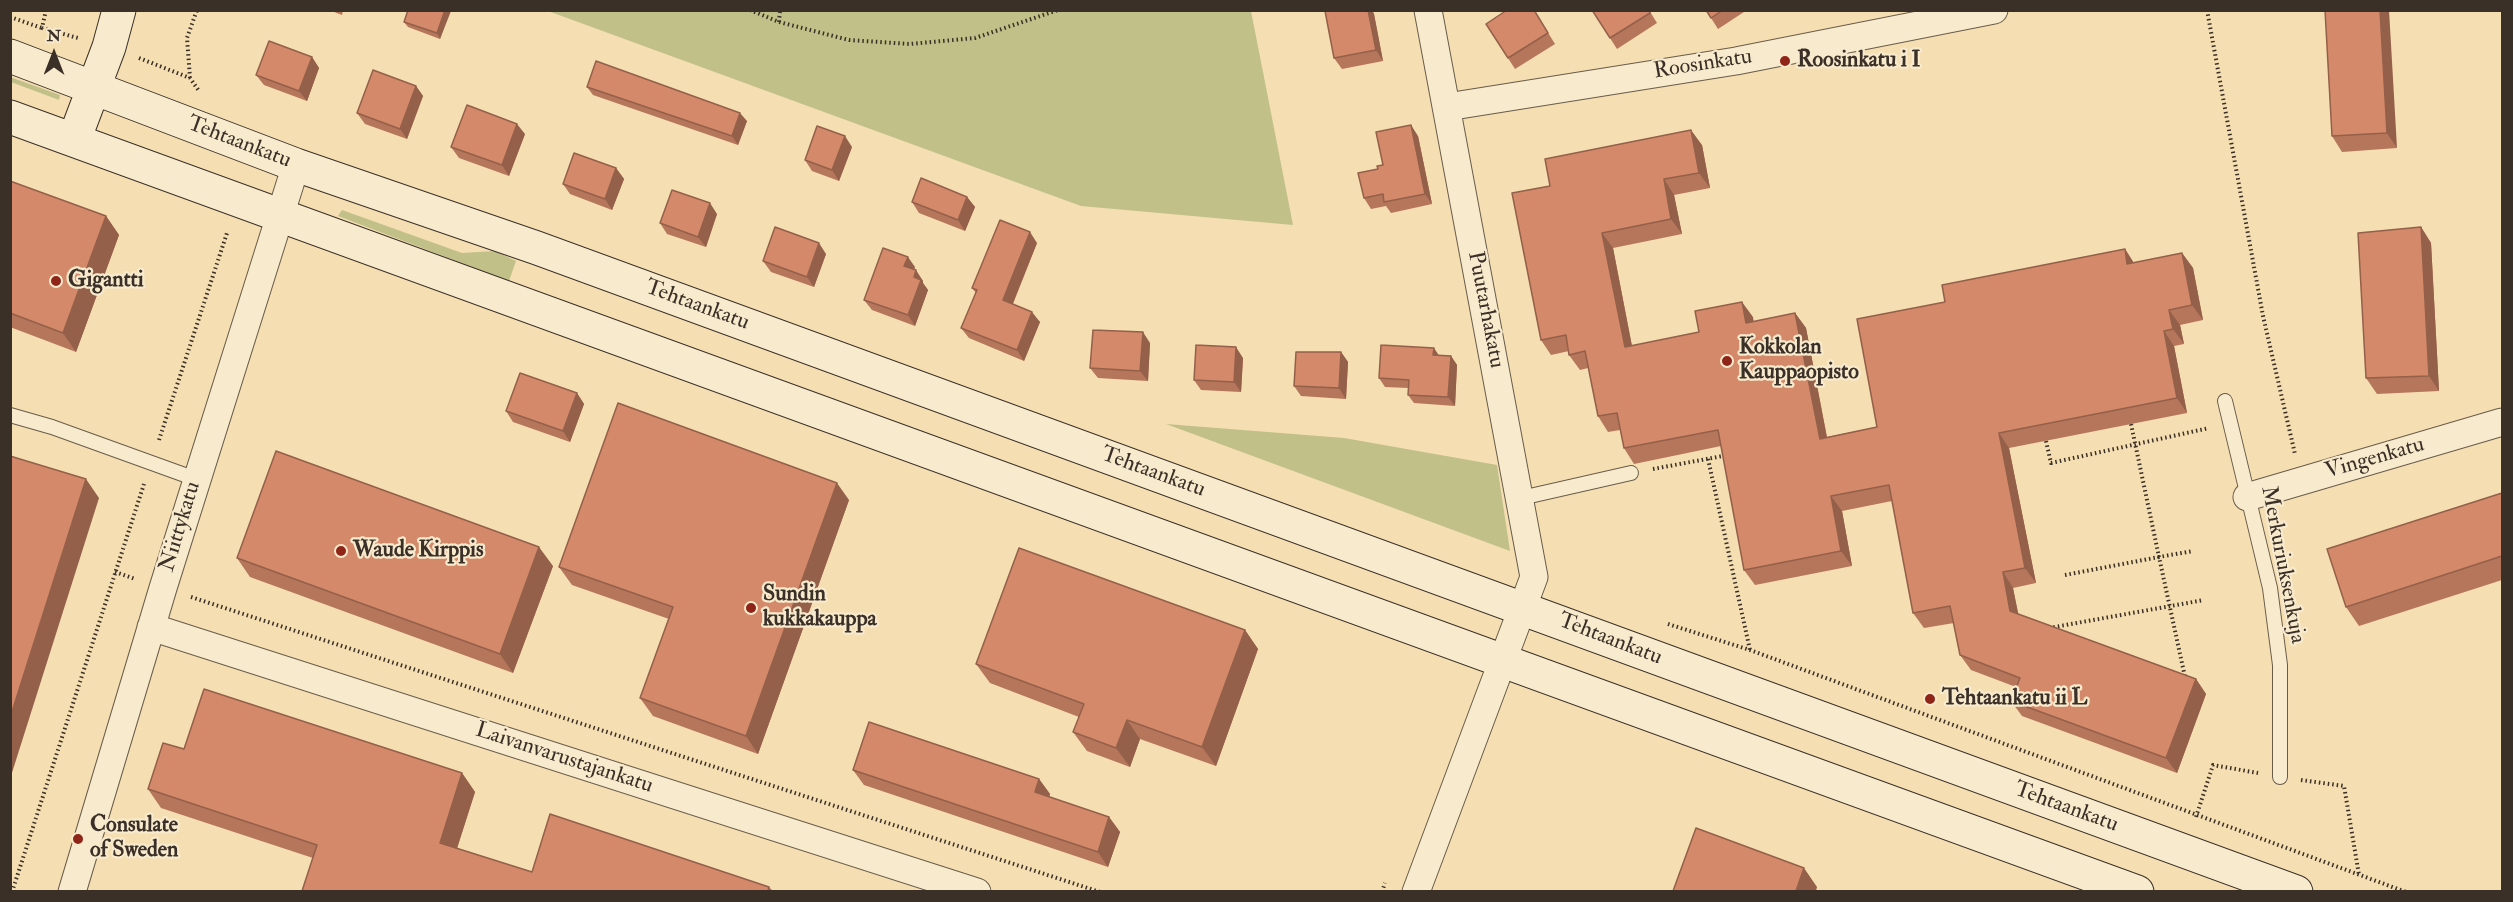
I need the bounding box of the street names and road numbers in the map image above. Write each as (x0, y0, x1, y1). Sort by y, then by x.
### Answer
street label: Roosinkatu (1652, 44, 1754, 86)
street label: Tehtaankatu (184, 111, 294, 175)
street label: Puutarhakatu (1461, 249, 1509, 371)
street label: Tehtaankatu (641, 275, 753, 337)
street label: Vingenkatu (2322, 432, 2428, 486)
street label: Tehtaankatu (1097, 442, 1209, 504)
street label: Niittykatu (155, 479, 207, 575)
street label: Merkuriuksenkuja (2254, 484, 2310, 646)
street label: Tehtaankatu (1555, 608, 1665, 672)
street label: Laivanvarustajankatu (472, 718, 656, 800)
street label: Tehtaankatu (2010, 777, 2122, 839)

